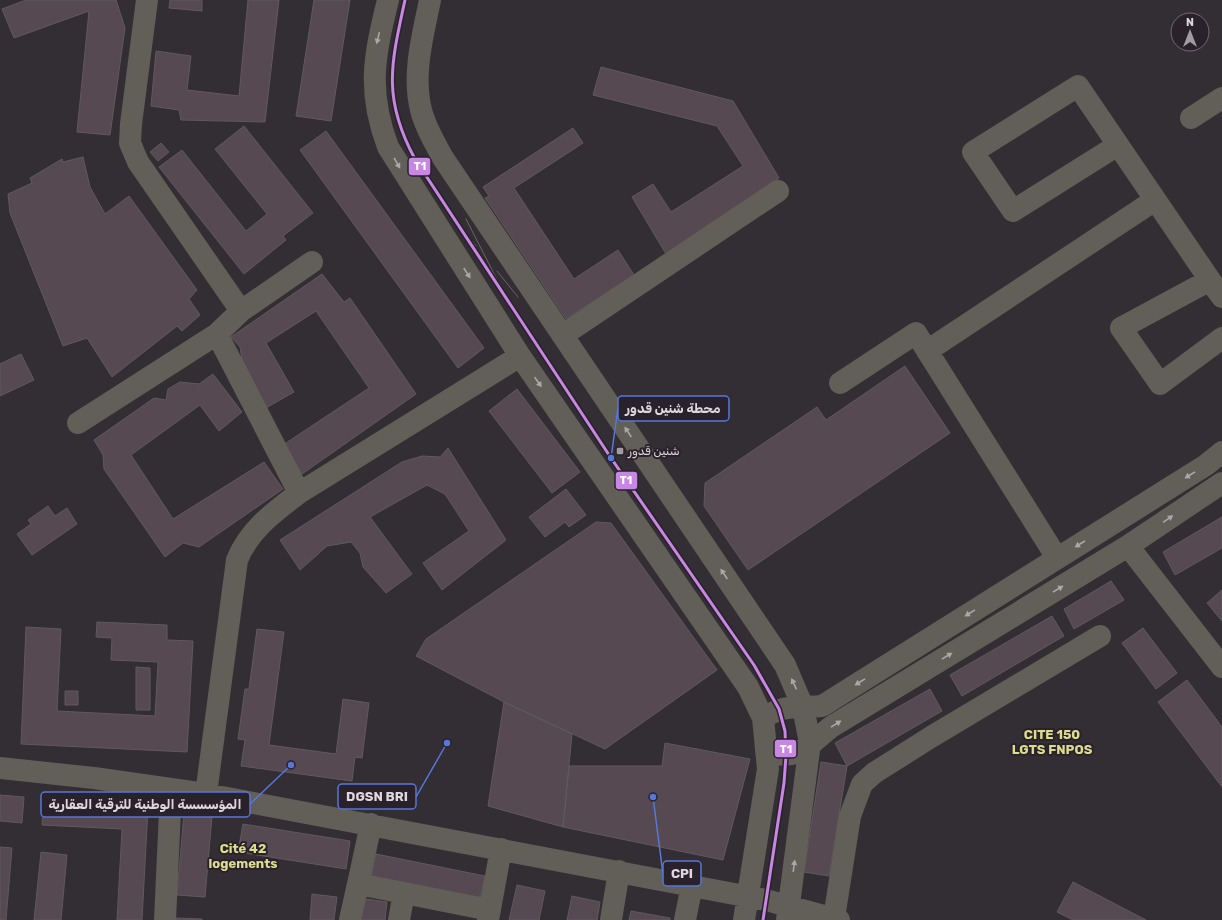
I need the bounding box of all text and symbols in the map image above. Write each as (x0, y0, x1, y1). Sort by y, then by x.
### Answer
north arrow (1170, 12, 1210, 52)
text: N (1186, 16, 1194, 29)
one-way arrow (375, 32, 381, 44)
one-way arrow (394, 157, 401, 169)
line badge: T1 (408, 157, 431, 176)
text: T1 (414, 160, 426, 173)
one-way arrow (463, 268, 471, 278)
one-way arrow (534, 377, 542, 387)
callout: محطة شنين قدور (618, 396, 729, 421)
text: محطة شنين قدور (624, 401, 721, 416)
one-way arrow (624, 426, 632, 437)
place label: شنين قدور (627, 444, 680, 459)
marker: شنين قدور (615, 446, 625, 456)
line badge: T1 (615, 471, 638, 490)
one-way arrow (1184, 471, 1196, 478)
text: T1 (620, 474, 632, 487)
one-way arrow (1163, 515, 1173, 523)
one-way arrow (1075, 540, 1085, 548)
one-way arrow (720, 569, 728, 580)
one-way arrow (1052, 585, 1064, 592)
one-way arrow (965, 609, 975, 617)
one-way arrow (942, 652, 952, 660)
one-way arrow (791, 678, 797, 689)
one-way arrow (855, 678, 865, 686)
one-way arrow (830, 720, 842, 727)
district label: CITE 150 LGTS FNPOS (1012, 727, 1093, 757)
line badge: T1 (774, 739, 797, 758)
text: T1 (780, 743, 792, 756)
callout: DGSN BRI (338, 784, 416, 809)
text: DGSN BRI (346, 789, 408, 804)
callout: المؤسسسة الوطنية للترقية العقارية (41, 792, 250, 817)
text: المؤسسسة الوطنية للترقية العقارية (49, 797, 241, 813)
district label: Cité 42 logements (209, 841, 277, 871)
one-way arrow (791, 860, 797, 872)
callout: CPI (663, 861, 701, 886)
text: CPI (671, 866, 693, 881)

